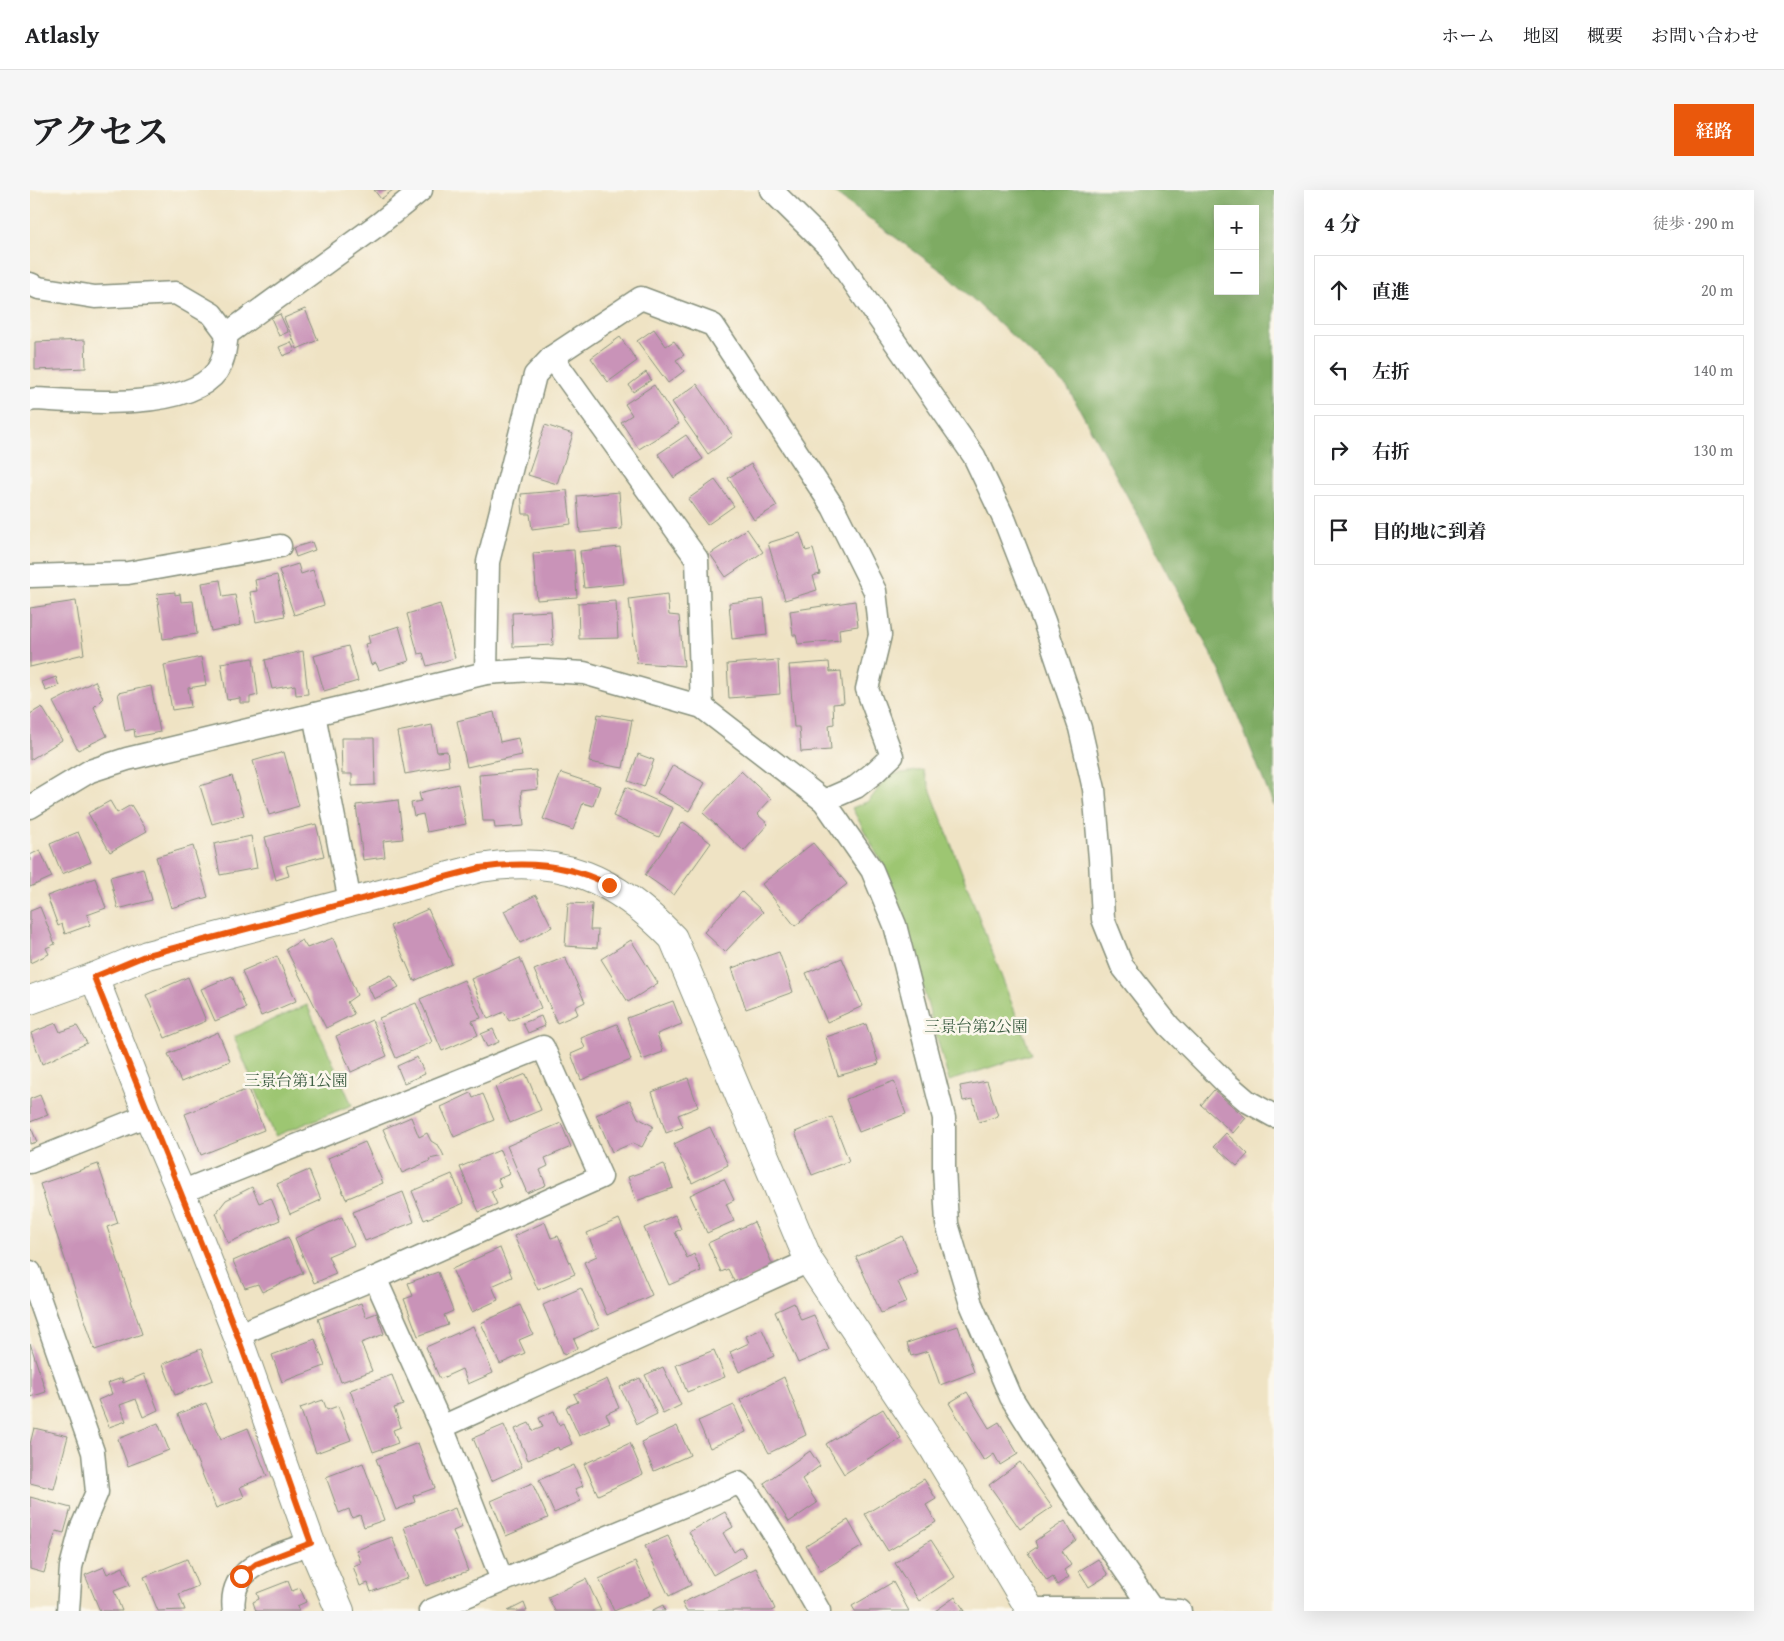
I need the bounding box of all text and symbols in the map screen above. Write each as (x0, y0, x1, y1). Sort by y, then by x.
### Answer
text: Atlasly (25, 17, 99, 52)
text: ホーム (1441, 22, 1495, 49)
text: 地図 (1523, 22, 1559, 49)
text: 概要 (1587, 22, 1623, 49)
text: お問い合わせ (1651, 22, 1759, 49)
button: 経路 (1674, 104, 1754, 156)
text: アクセス (30, 106, 169, 157)
map controls (1214, 205, 1259, 295)
button: + (1214, 205, 1259, 250)
text: 4 分 (1324, 208, 1361, 239)
text: 徒歩 · 290 m (1653, 211, 1734, 235)
button: − (1214, 250, 1259, 295)
icon: ahead (1325, 276, 1353, 304)
text: 直進 (1372, 277, 1410, 305)
text: 20 m (1701, 278, 1733, 302)
icon: left (1325, 356, 1353, 384)
text: 左折 (1372, 357, 1410, 385)
text: 140 m (1693, 358, 1733, 382)
icon: right (1325, 436, 1353, 464)
text: 右折 (1372, 437, 1410, 465)
text: 130 m (1693, 438, 1733, 462)
icon: arrive (1325, 516, 1353, 544)
text: 目的地に到着 (1372, 517, 1486, 545)
route end (598, 874, 621, 897)
park label: 三景台第2公園 (924, 1014, 1028, 1038)
park label: 三景台第1公園 (244, 1068, 348, 1092)
route start (230, 1565, 253, 1588)

